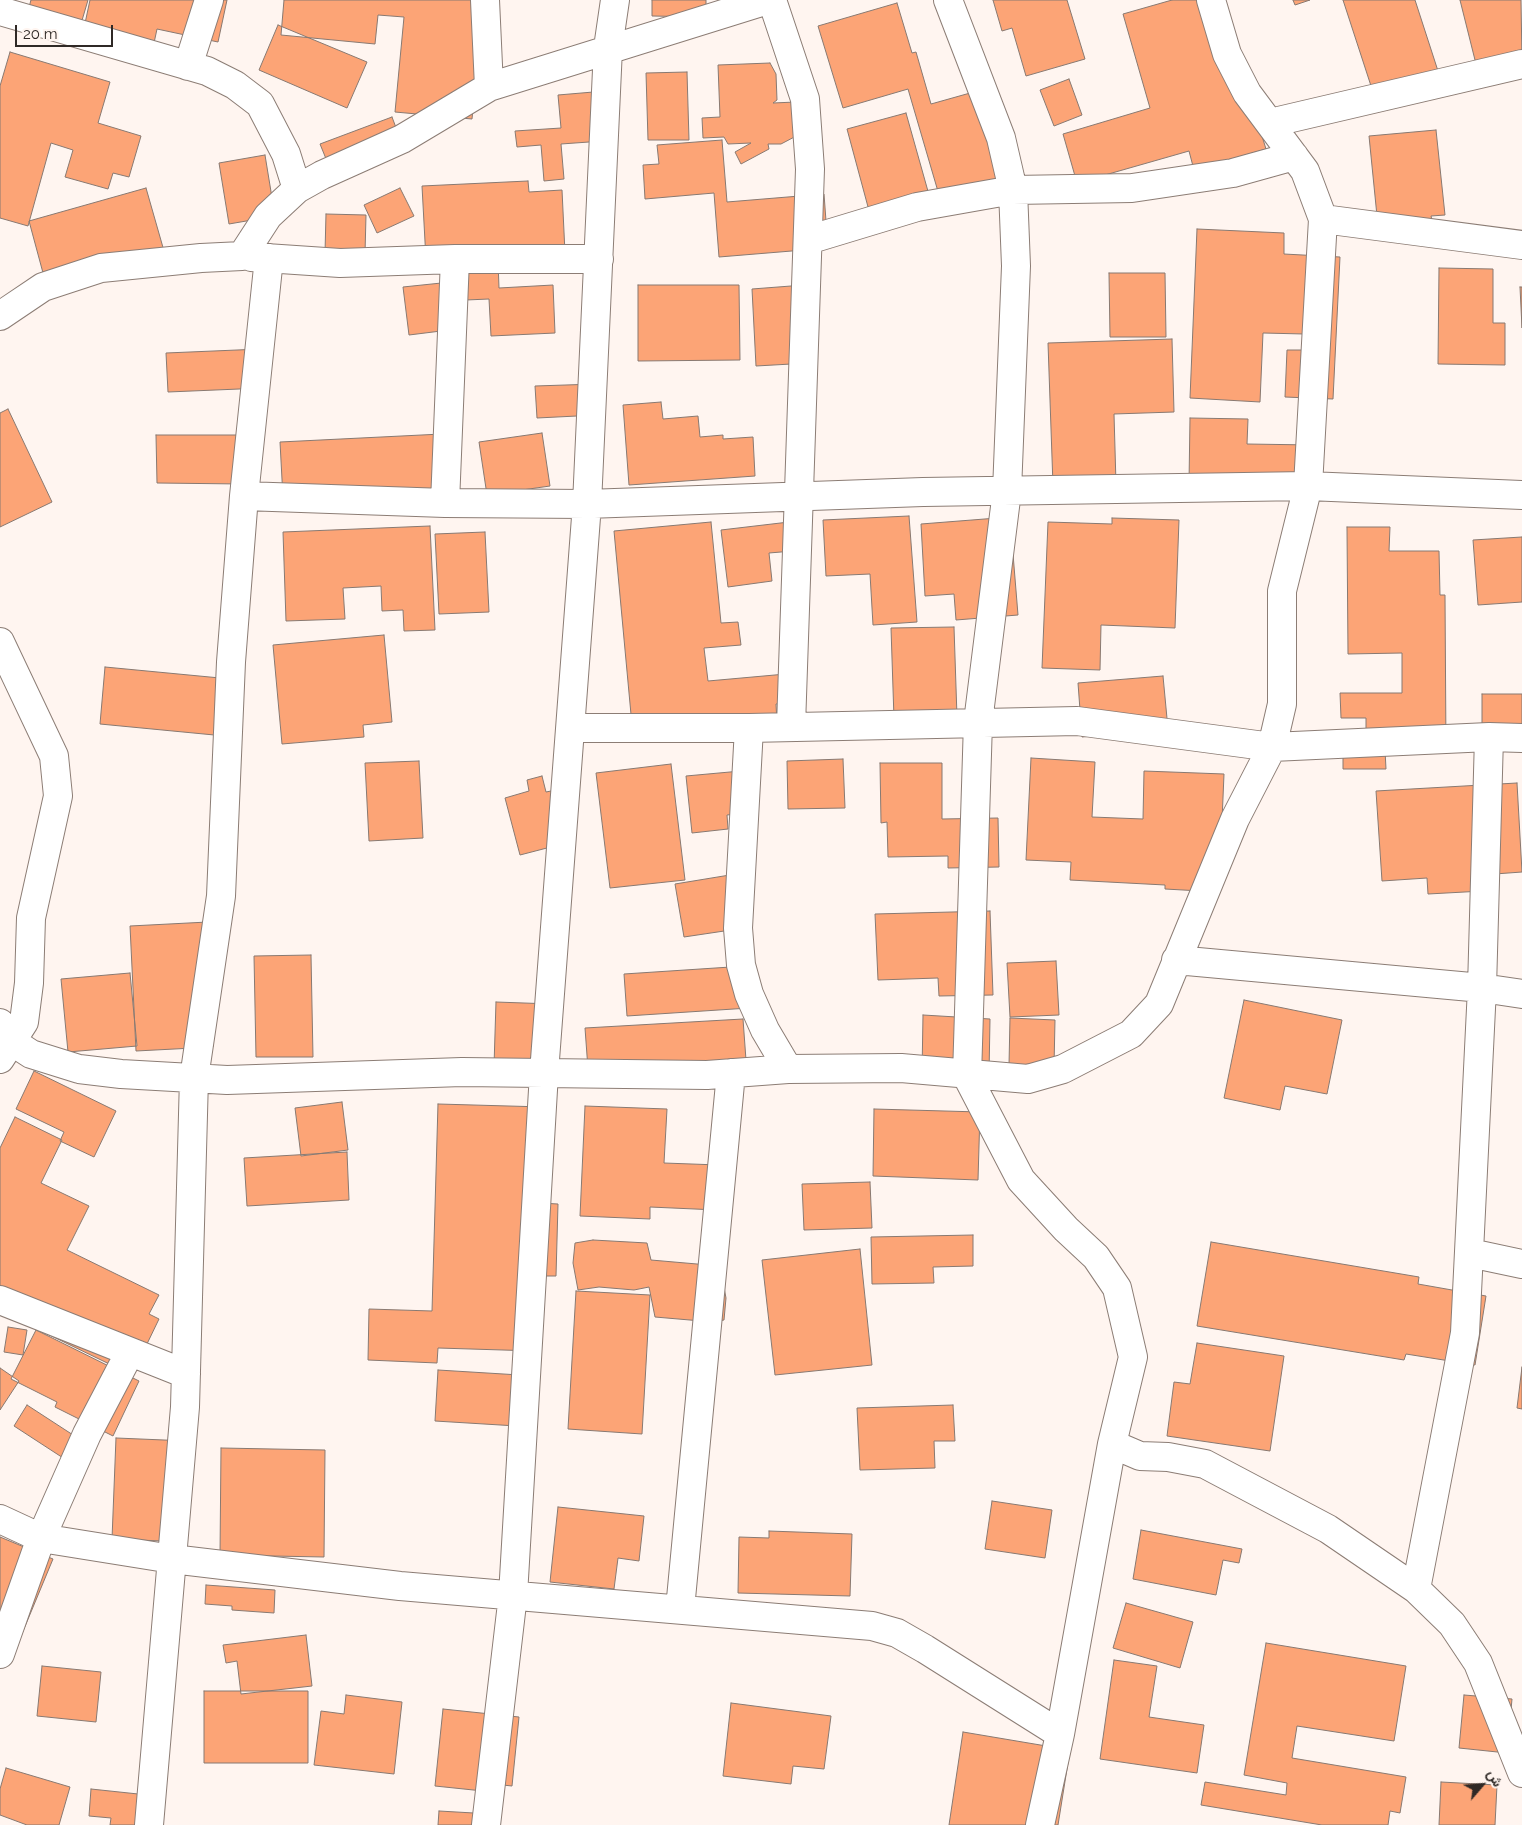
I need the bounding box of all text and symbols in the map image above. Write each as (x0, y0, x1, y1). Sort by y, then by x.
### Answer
scale bar (18, 15, 115, 47)
text: 20 m (23, 25, 58, 43)
north arrow (1457, 1760, 1507, 1810)
text: ش (1484, 1767, 1506, 1789)

